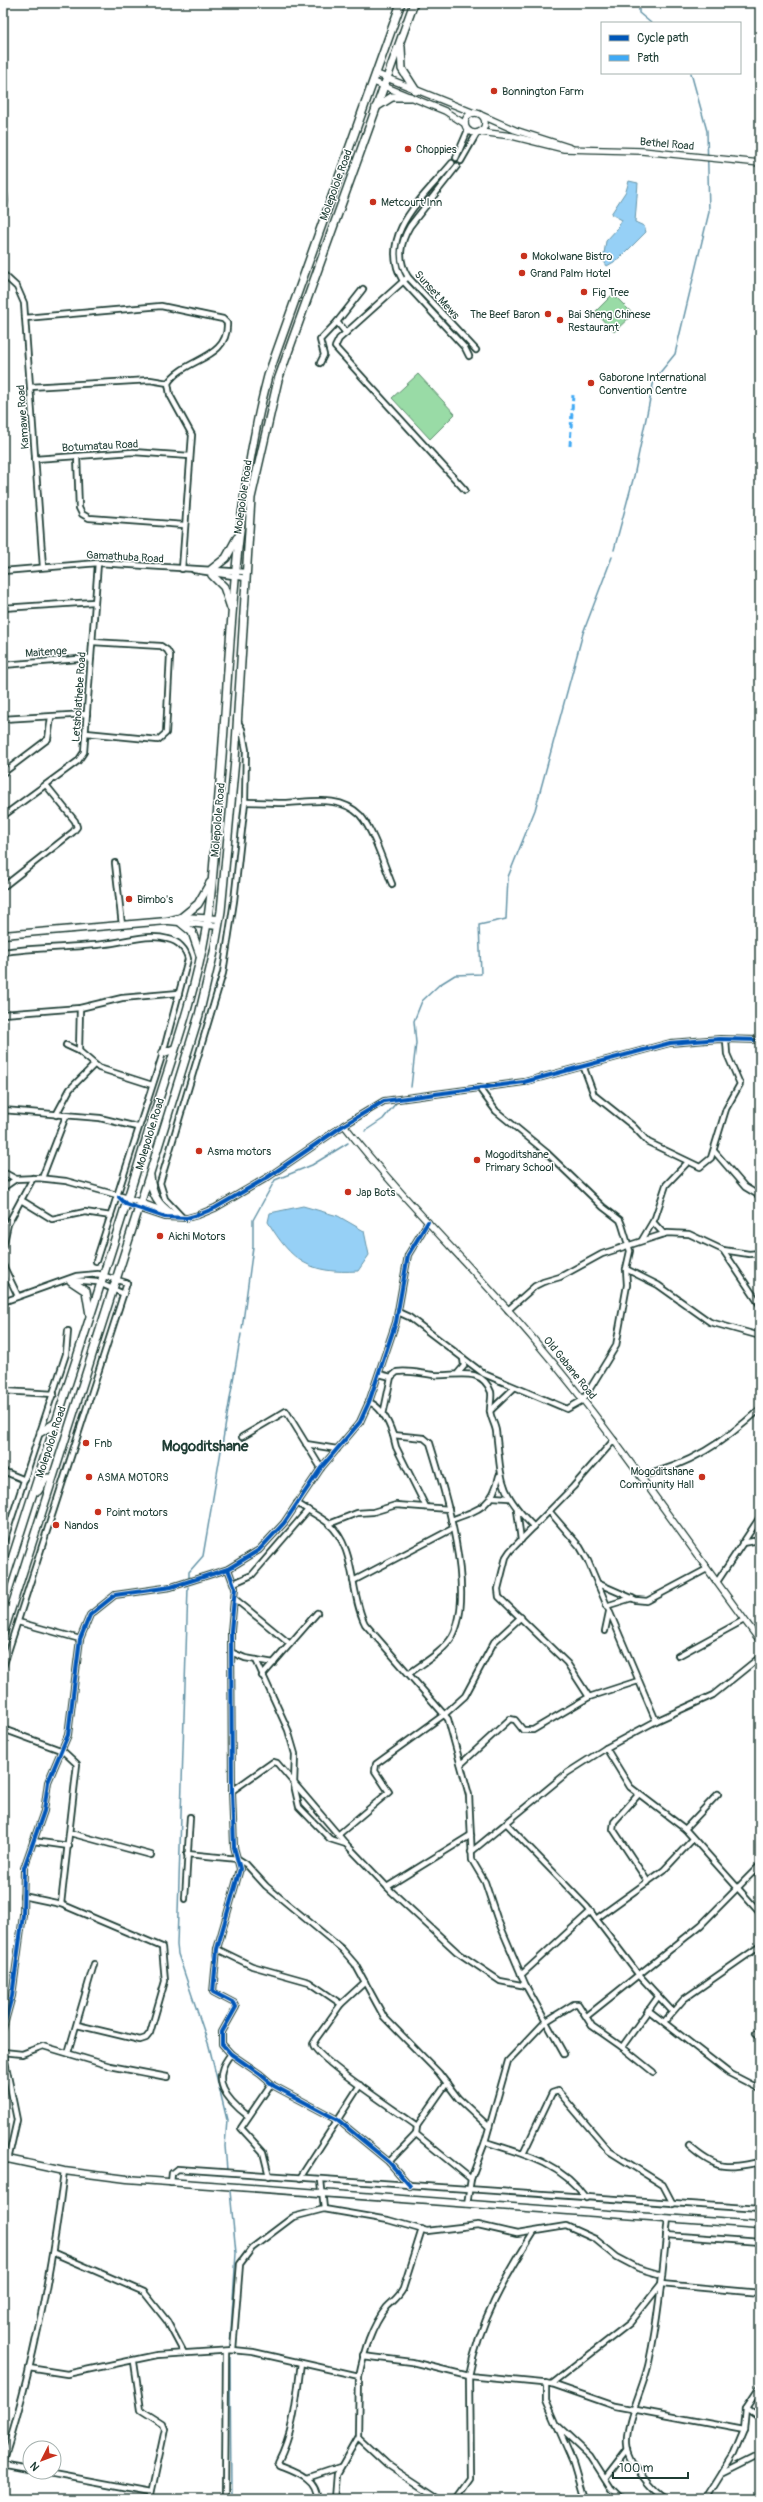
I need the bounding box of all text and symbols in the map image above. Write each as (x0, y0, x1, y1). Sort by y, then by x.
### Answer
legend (601, 22, 741, 74)
text: Cycle path (637, 31, 689, 46)
text: Path (637, 51, 659, 66)
place label: Bonnington Farm (502, 85, 584, 98)
marker: Bonnington Farm (489, 86, 499, 96)
street label: Bethel Road (639, 135, 695, 153)
place label: Choppies (416, 143, 457, 156)
marker: Choppies (403, 144, 413, 154)
street label: Molepolole Road (317, 148, 355, 222)
place label: Metcourt Inn (381, 196, 442, 209)
marker: Metcourt Inn (368, 197, 378, 207)
place label: Mokolwane Bistro (532, 250, 612, 263)
marker: Mokolwane Bistro (519, 251, 529, 261)
place label: Grand Palm Hotel (530, 267, 611, 280)
street label: Sunset Mews (412, 268, 462, 322)
marker: Grand Palm Hotel (517, 268, 527, 278)
place label: Fig Tree (592, 286, 629, 299)
marker: Fig Tree (579, 287, 589, 297)
place label: The Beef Baron (470, 308, 540, 321)
place label: Bai Sheng Chinese Restaurant (568, 308, 651, 334)
marker: The Beef Baron (543, 309, 553, 319)
marker: Bai Sheng Chinese Restaurant (555, 315, 565, 325)
place label: Gaborone International Convention Centre (599, 371, 706, 397)
marker: Gaborone International Convention Centre (586, 378, 596, 388)
street label: Kamawe Road (14, 384, 32, 450)
street label: Botumatau Road (62, 438, 138, 454)
street label: Molepolole Road (231, 459, 255, 535)
street label: Gamathuba Road (86, 548, 164, 566)
street label: Maitenge (25, 644, 68, 660)
street label: Letsholathebe Road (69, 651, 89, 743)
street label: Molepolole Road (208, 782, 228, 858)
place label: Bimbo's (137, 893, 173, 906)
marker: Bimbo's (124, 894, 134, 904)
street label: Molepolole Road (133, 1096, 167, 1172)
place label: Asma motors (207, 1145, 271, 1158)
marker: Asma motors (194, 1146, 204, 1156)
place label: Mogoditshane Primary School (485, 1148, 554, 1174)
marker: Mogoditshane Primary School (472, 1155, 482, 1165)
place label: Jap Bots (356, 1186, 396, 1199)
marker: Jap Bots (343, 1187, 353, 1197)
place label: Aichi Motors (168, 1230, 225, 1243)
marker: Aichi Motors (155, 1231, 165, 1241)
street label: Old Gabane Road (541, 1334, 599, 1402)
street label: Molepolole Road (33, 1404, 69, 1480)
place label: Fnb (94, 1437, 112, 1450)
district label: Mogoditshane (162, 1437, 249, 1456)
marker: Fnb (81, 1438, 91, 1448)
place label: Mogoditshane Community Hall (620, 1465, 695, 1491)
place label: ASMA MOTORS (97, 1471, 169, 1484)
marker: ASMA MOTORS (84, 1472, 94, 1482)
marker: Mogoditshane Community Hall (697, 1472, 707, 1482)
place label: Point motors (106, 1506, 168, 1519)
marker: Point motors (93, 1507, 103, 1517)
place label: Nandos (64, 1519, 99, 1532)
marker: Nandos (51, 1520, 61, 1530)
north arrow (22, 2440, 62, 2480)
scale bar (613, 2454, 688, 2480)
text: N (27, 2459, 42, 2473)
text: 100 m (619, 2461, 654, 2476)

